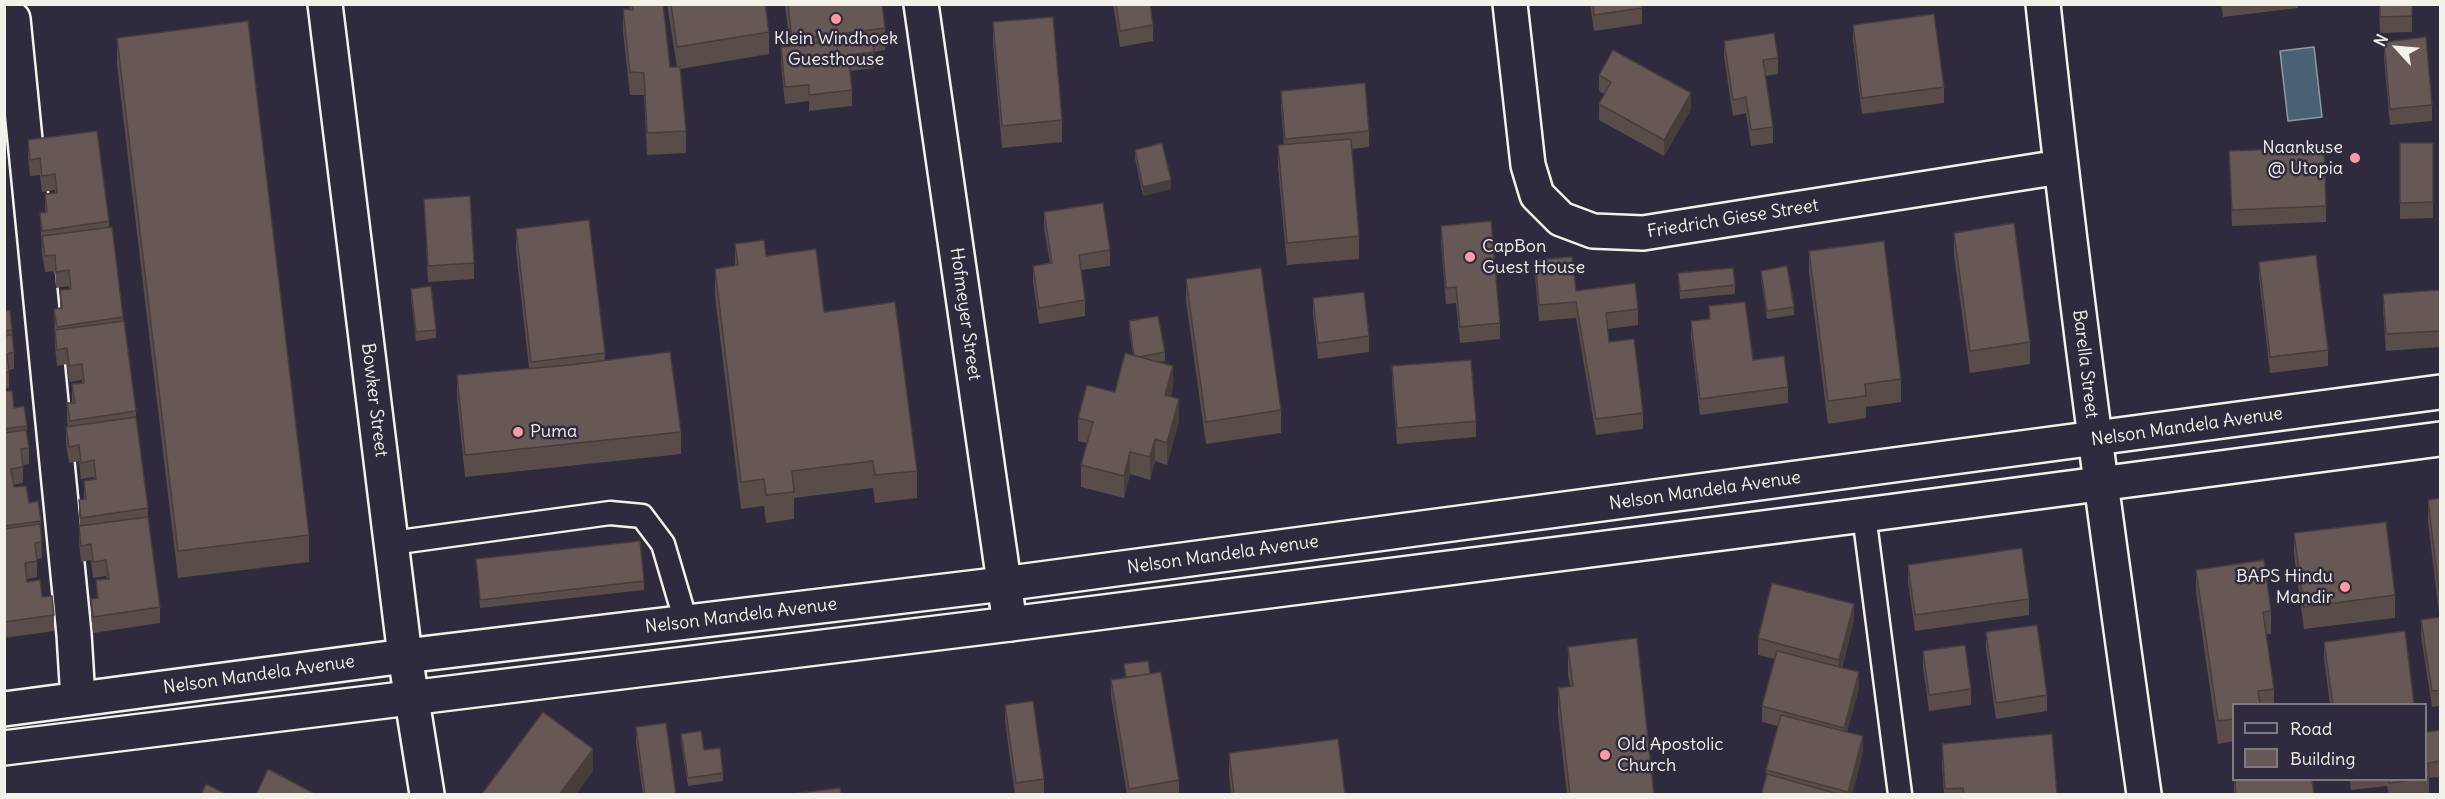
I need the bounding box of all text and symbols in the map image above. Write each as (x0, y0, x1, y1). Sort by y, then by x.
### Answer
marker: Klein Windhoek Guesthouse (829, 12, 843, 26)
north arrow (2367, 18, 2427, 78)
place label: Klein Windhoek Guesthouse (774, 28, 898, 70)
text: N (2369, 31, 2392, 49)
place label: Naankuse @ Utopia (2262, 137, 2343, 180)
marker: Naankuse @ Utopia (2348, 151, 2362, 165)
street label: Friedrich Giese Street (1646, 195, 1820, 243)
place label: CapBon Guest House (1482, 236, 1585, 278)
street label: Hofmeyer Street (945, 246, 985, 382)
marker: CapBon Guest House (1463, 250, 1477, 264)
street label: Barella Street (2068, 308, 2102, 420)
street label: Bowker Street (356, 342, 392, 458)
street label: Nelson Mandela Avenue (2090, 403, 2284, 451)
place label: Puma (530, 421, 577, 443)
marker: Puma (511, 425, 525, 439)
street label: Nelson Mandela Avenue (1608, 467, 1802, 515)
street label: Nelson Mandela Avenue (1126, 531, 1320, 579)
place label: BAPS Hindu Mandir (2236, 566, 2333, 608)
marker: BAPS Hindu Mandir (2338, 580, 2352, 594)
street label: Nelson Mandela Avenue (644, 593, 838, 639)
street label: Nelson Mandela Avenue (162, 651, 356, 699)
legend (2232, 703, 2427, 781)
text: Road (2290, 717, 2332, 740)
place label: Old Apostolic Church (1617, 734, 1723, 777)
text: Building (2290, 747, 2355, 770)
marker: Old Apostolic Church (1598, 748, 1612, 762)

